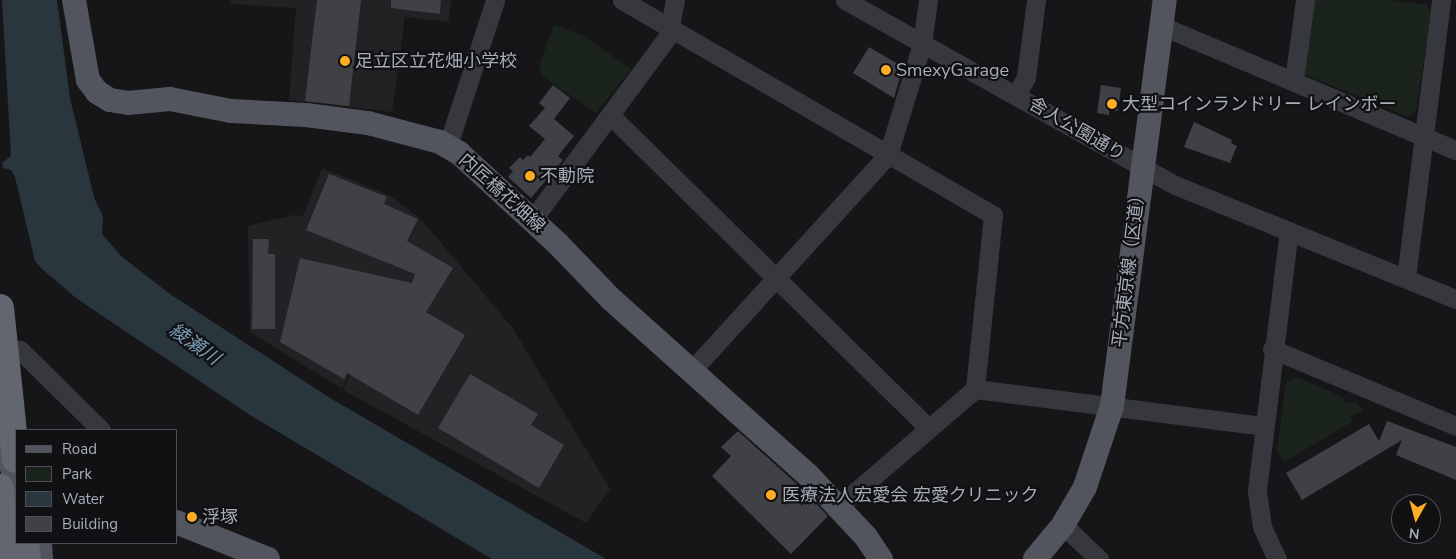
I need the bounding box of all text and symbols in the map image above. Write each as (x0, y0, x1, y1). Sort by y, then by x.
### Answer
place label: 足立区立花畑小学校 (355, 50, 517, 72)
marker: 足立区立花畑小学校 (339, 55, 351, 67)
place label: SmexyGarage (896, 59, 1009, 81)
marker: SmexyGarage (880, 64, 892, 76)
street label: 舎人公園通り (1025, 93, 1129, 165)
place label: 大型コインランドリー レインボー (1122, 93, 1397, 115)
marker: 大型コインランドリー レインボー (1106, 98, 1118, 110)
street label: 内匠橋花畑線 (455, 149, 549, 237)
place label: 不動院 (540, 165, 594, 187)
marker: 不動院 (524, 170, 536, 182)
street label: 平方東京線（区道） (1108, 185, 1150, 349)
water label: 綾瀬川 (164, 319, 224, 371)
legend (15, 429, 178, 544)
text: Road (62, 439, 97, 459)
text: Park (62, 464, 92, 484)
place label: 医療法人宏愛会 宏愛クリニック (782, 484, 1039, 506)
marker: 医療法人宏愛会 宏愛クリニック (764, 488, 778, 502)
text: Water (62, 489, 104, 509)
north arrow (1391, 494, 1441, 544)
place label: 浮塚 (202, 506, 238, 528)
marker: 浮塚 (186, 511, 198, 523)
text: Building (62, 514, 118, 534)
text: N (1408, 523, 1421, 543)

